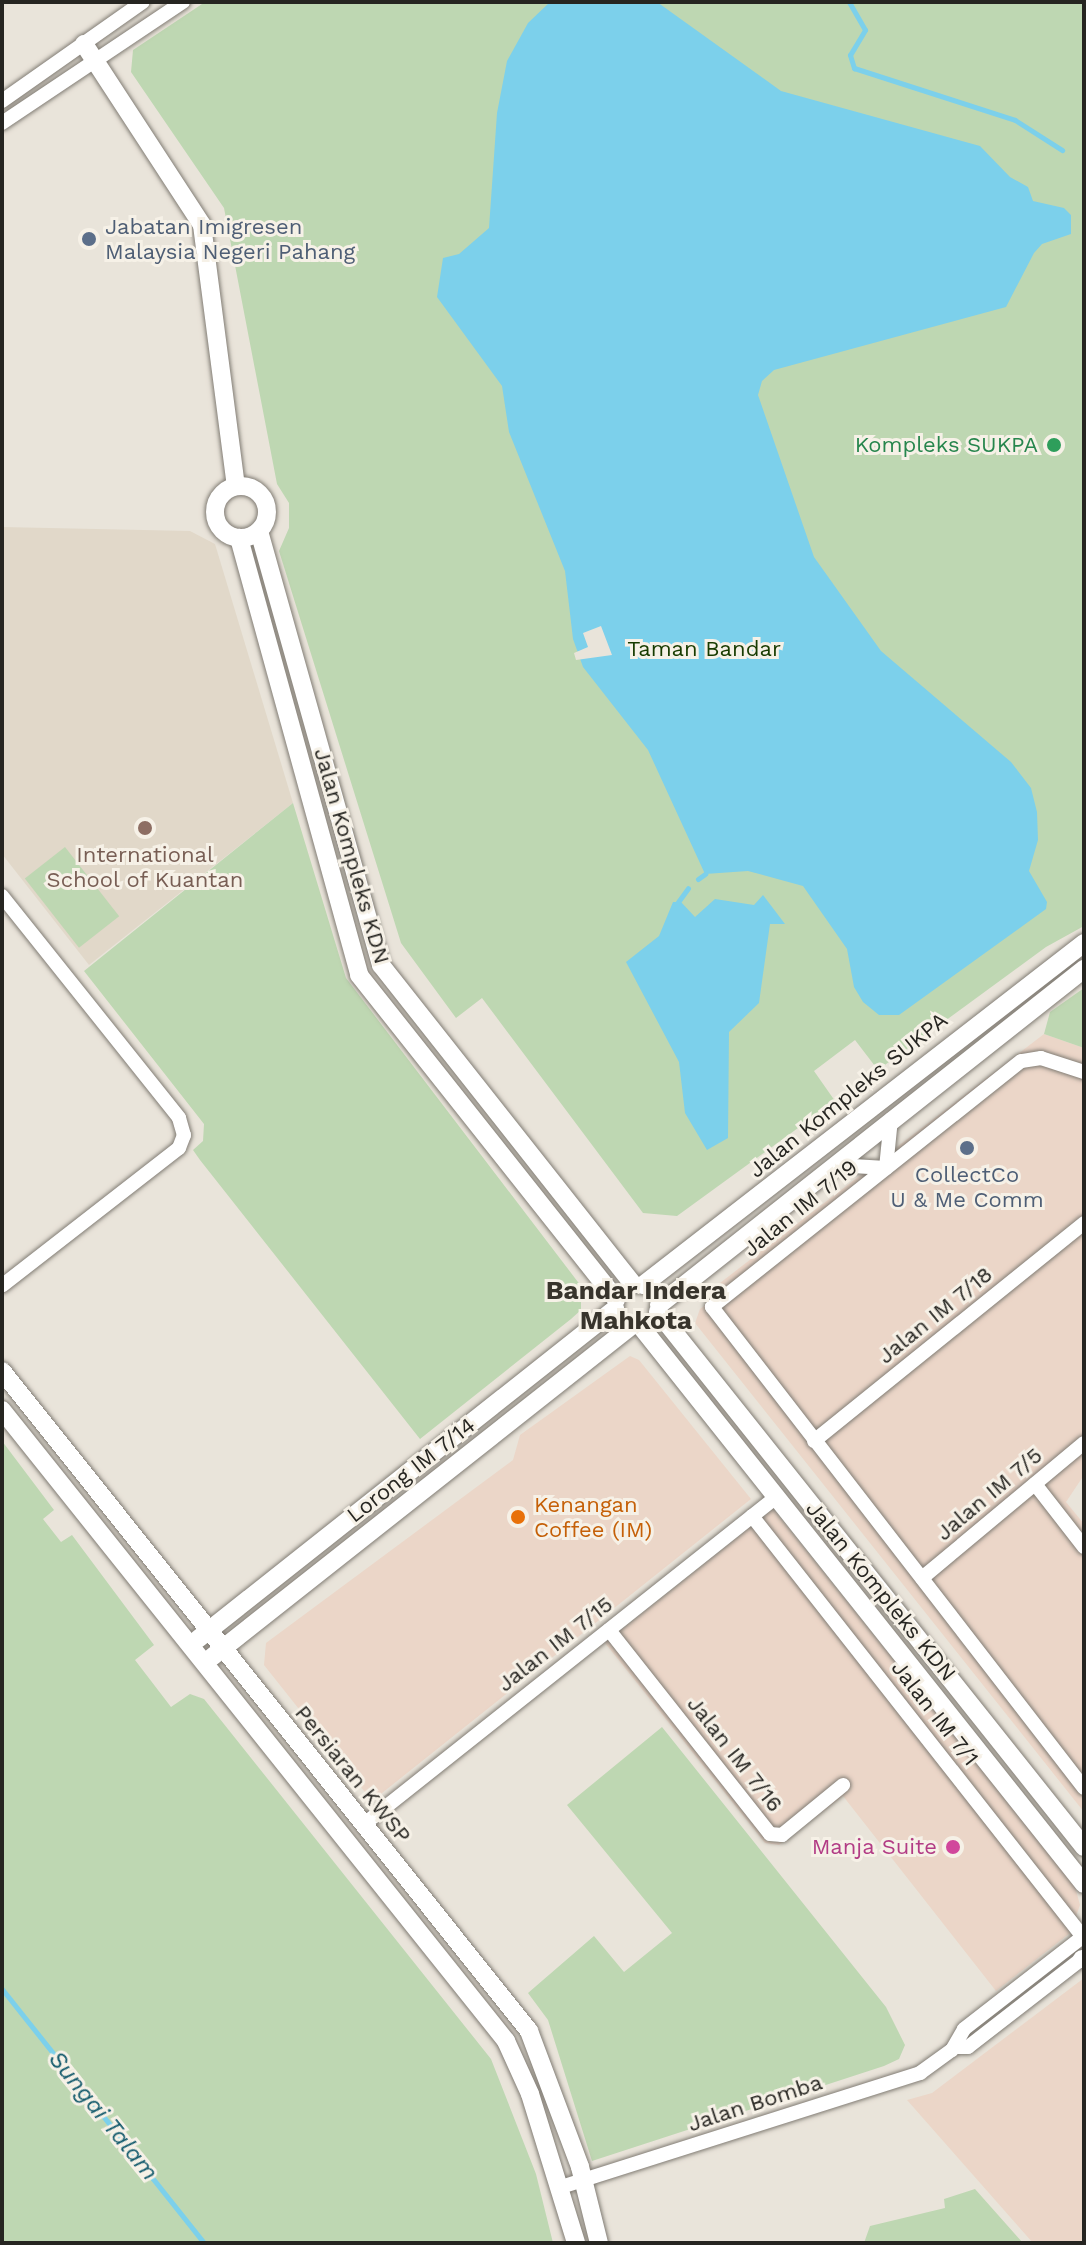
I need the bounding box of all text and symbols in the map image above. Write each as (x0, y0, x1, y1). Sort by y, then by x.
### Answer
place label: Jabatan Imigresen Malaysia Negeri Pahang (105, 213, 356, 264)
marker: Jabatan Imigresen Malaysia Negeri Pahang (80, 230, 98, 248)
place label: Kompleks SUKPA (855, 432, 1038, 458)
marker: Kompleks SUKPA (1045, 436, 1063, 454)
park label: Taman Bandar (627, 636, 781, 662)
street label: Jalan Kompleks KDN (309, 745, 395, 967)
marker: International School of Kuantan (136, 819, 154, 837)
place label: International School of Kuantan (46, 841, 244, 892)
street label: Jalan Kompleks SUKPA (743, 1007, 953, 1183)
marker: CollectCo U & Me Comm (958, 1139, 976, 1157)
street label: Jalan IM 7/19 (737, 1154, 863, 1262)
place label: CollectCo U & Me Comm (890, 1161, 1044, 1212)
street label: Jalan IM 7/18 (872, 1261, 998, 1369)
district label: Bandar Indera Mahkota (546, 1275, 726, 1336)
street label: Lorong IM 7/14 (341, 1412, 481, 1528)
street label: Jalan IM 7/5 (930, 1442, 1048, 1546)
place label: Kenangan Coffee (IM) (534, 1491, 652, 1542)
street label: Jalan Kompleks KDN (800, 1496, 962, 1686)
marker: Kenangan Coffee (IM) (509, 1508, 527, 1526)
street label: Jalan IM 7/15 (492, 1591, 618, 1697)
street label: Jalan IM 7/1 (886, 1655, 984, 1771)
street label: Jalan IM 7/16 (681, 1691, 789, 1817)
street label: Persiaran KWSP (289, 1700, 417, 1848)
place label: Manja Suite (811, 1834, 937, 1860)
marker: Manja Suite (944, 1838, 962, 1856)
water label: Sungai Talam (42, 2045, 164, 2187)
street label: Jalan Bomba (685, 2069, 825, 2137)

